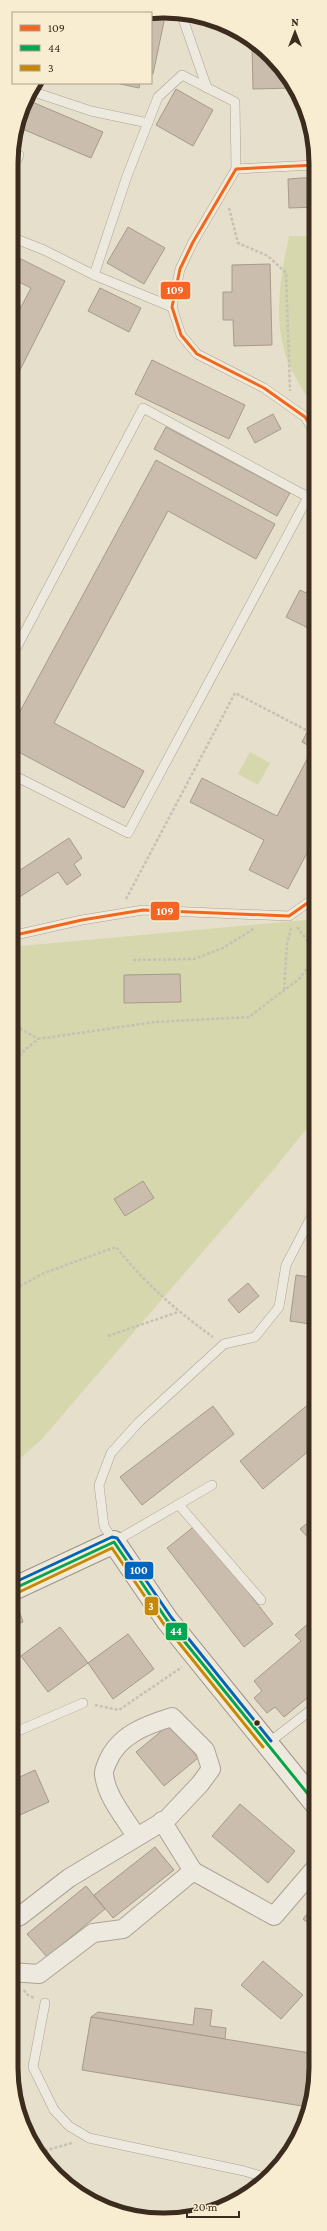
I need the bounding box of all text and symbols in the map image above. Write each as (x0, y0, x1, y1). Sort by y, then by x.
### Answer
legend (12, 12, 152, 84)
north arrow (275, 12, 315, 52)
text: N (291, 16, 299, 28)
text: 109 (48, 21, 65, 35)
text: 44 (48, 41, 60, 55)
text: 3 (48, 61, 54, 75)
line badge: 109 (160, 281, 191, 300)
text: 109 (167, 284, 183, 296)
line badge: 109 (150, 901, 180, 921)
text: 109 (157, 905, 173, 917)
line badge: 100 (124, 1561, 154, 1580)
text: 100 (130, 1564, 148, 1576)
line badge: 3 (144, 1596, 159, 1616)
text: 3 (148, 1600, 154, 1612)
line badge: 44 (165, 1622, 188, 1641)
text: 44 (170, 1625, 182, 1637)
unlabelled marker (252, 1718, 262, 1728)
scale bar (187, 2193, 239, 2219)
text: 20 m (193, 2200, 218, 2214)

